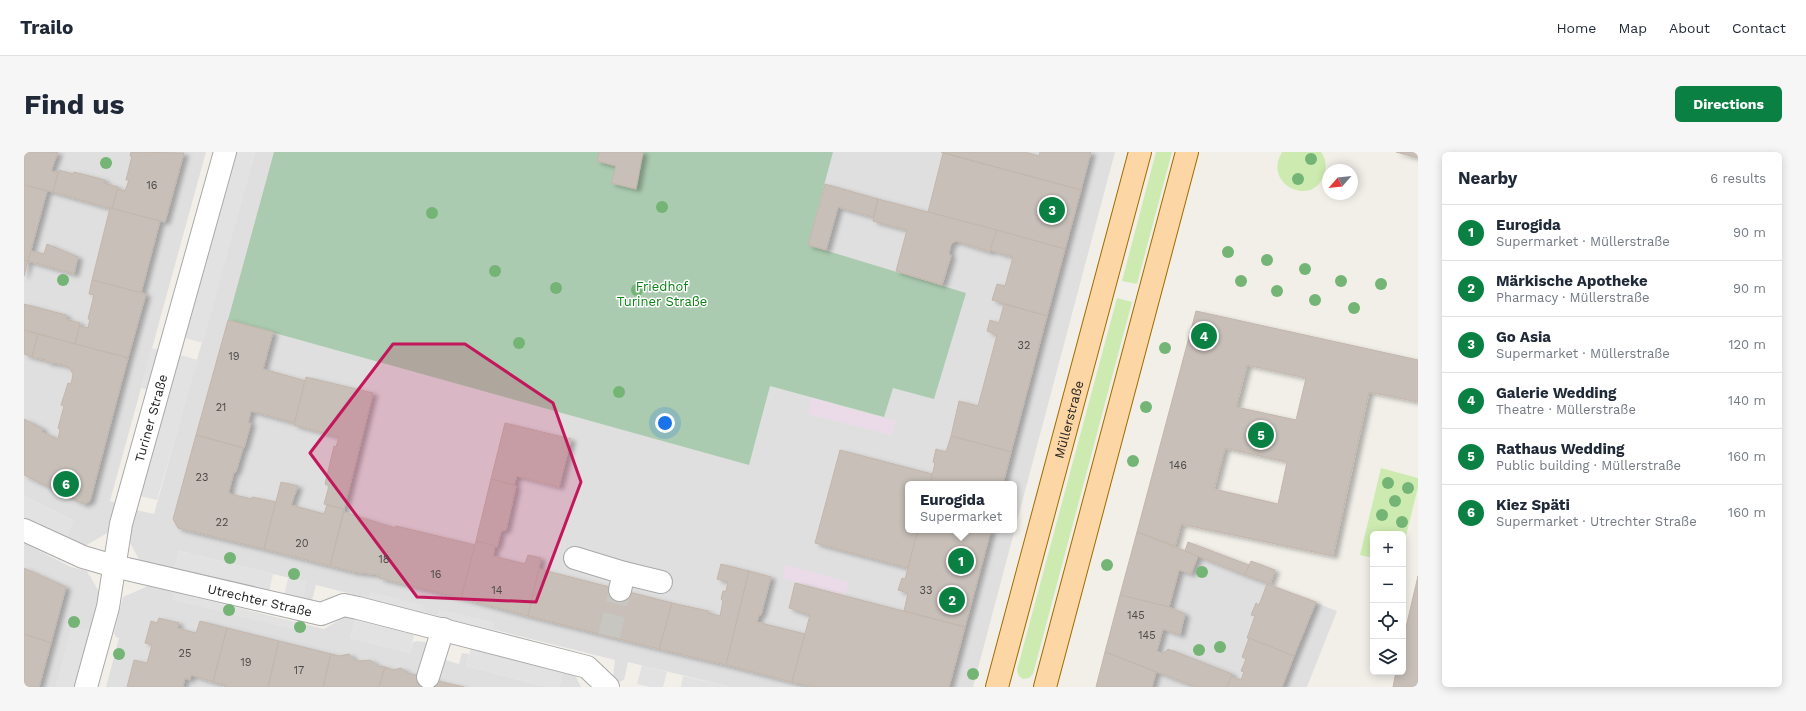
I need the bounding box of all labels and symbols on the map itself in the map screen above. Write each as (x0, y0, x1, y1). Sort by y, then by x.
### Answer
north arrow (1322, 164, 1358, 200)
house number: 16 (147, 179, 158, 192)
pin: 3 (1039, 195, 1065, 225)
park label: Friedhof Turiner Straße (617, 279, 707, 309)
pin: 4 (1191, 321, 1217, 351)
house number: 32 (1018, 339, 1030, 352)
house number: 19 (228, 350, 240, 363)
street label: Turiner Straße (131, 372, 170, 464)
street label: Müllerstraße (1051, 379, 1086, 460)
house number: 21 (216, 401, 226, 414)
your location (655, 413, 675, 433)
pin: 5 (1248, 420, 1274, 450)
house number: 146 (1169, 459, 1187, 472)
pin: 6 (53, 469, 79, 499)
house number: 23 (196, 471, 208, 484)
house number: 22 (216, 516, 228, 529)
house number: 20 (295, 537, 309, 550)
pin: 1 (948, 546, 974, 576)
house number: 18 (378, 553, 390, 566)
house number: 16 (431, 568, 442, 581)
street label: Utrechter Straße (206, 580, 314, 619)
house number: 14 (491, 584, 503, 597)
house number: 33 (920, 584, 932, 597)
pin: 2 (939, 585, 965, 615)
house number: 145 (1127, 609, 1145, 622)
house number: 145 (1138, 629, 1156, 642)
house number: 25 (179, 647, 191, 660)
house number: 19 (240, 656, 252, 669)
house number: 17 (294, 664, 304, 677)

